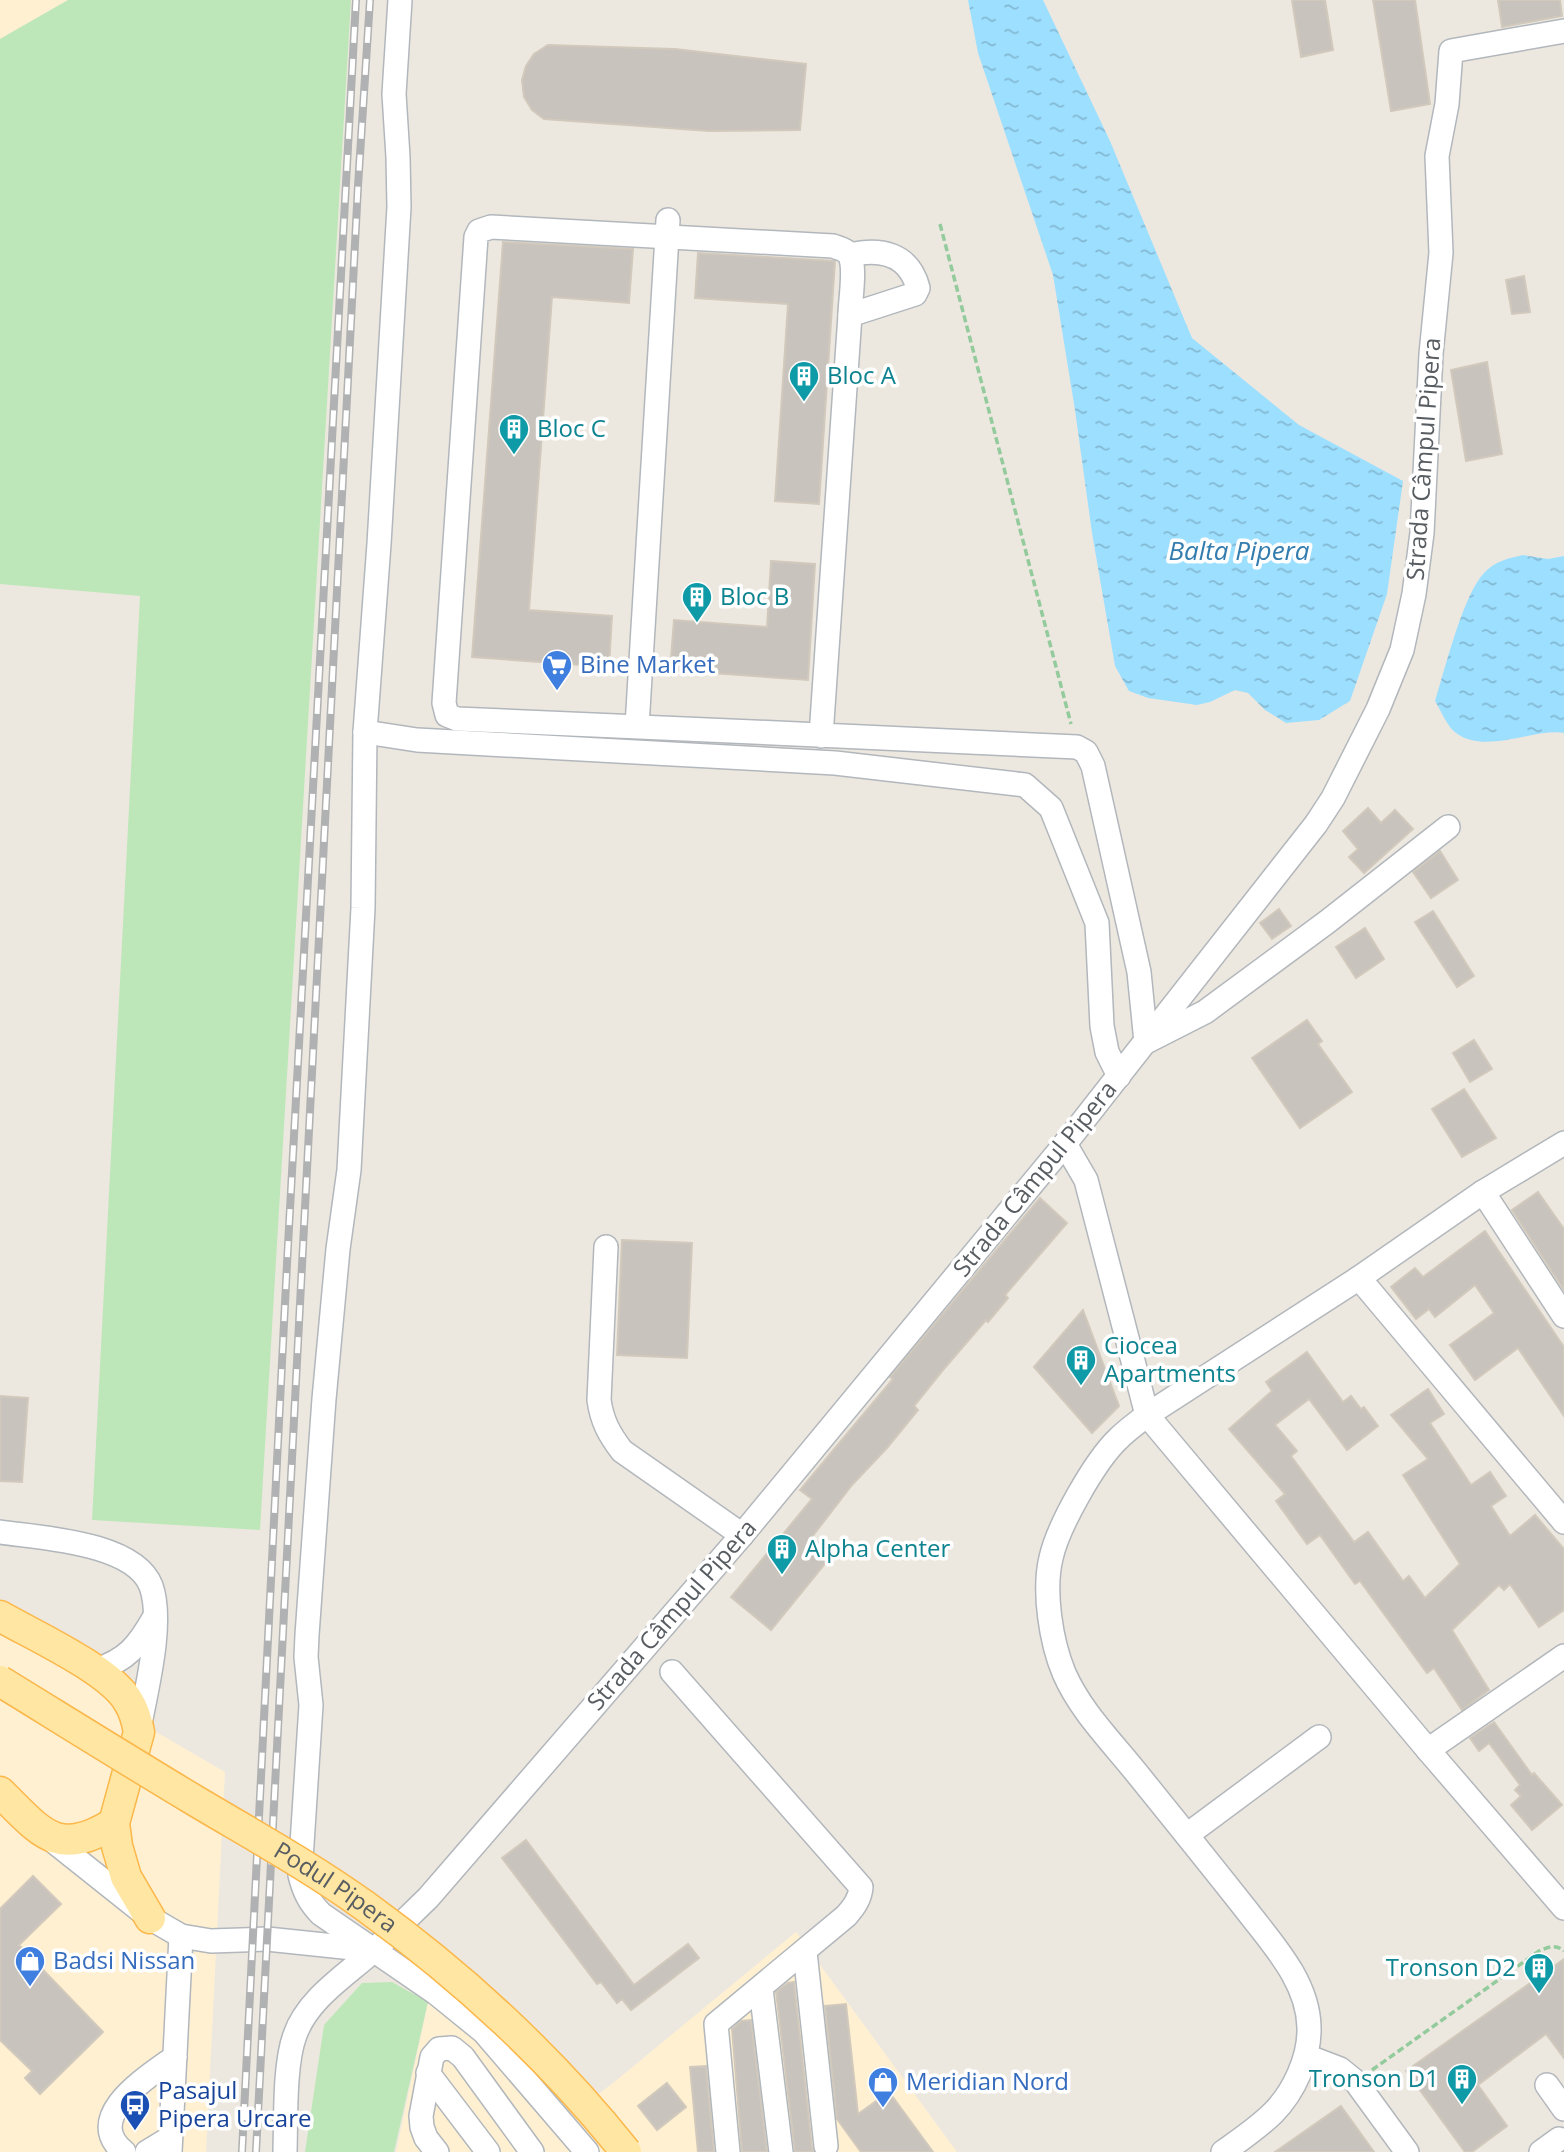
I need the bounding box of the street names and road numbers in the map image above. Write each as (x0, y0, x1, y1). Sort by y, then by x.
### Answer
street label: Strada Câmpul Pipera (1398, 336, 1447, 581)
street label: Strada Câmpul Pipera (944, 1073, 1123, 1283)
street label: Strada Câmpul Pipera (579, 1511, 763, 1717)
street label: Podul Pipera (268, 1833, 405, 1940)

